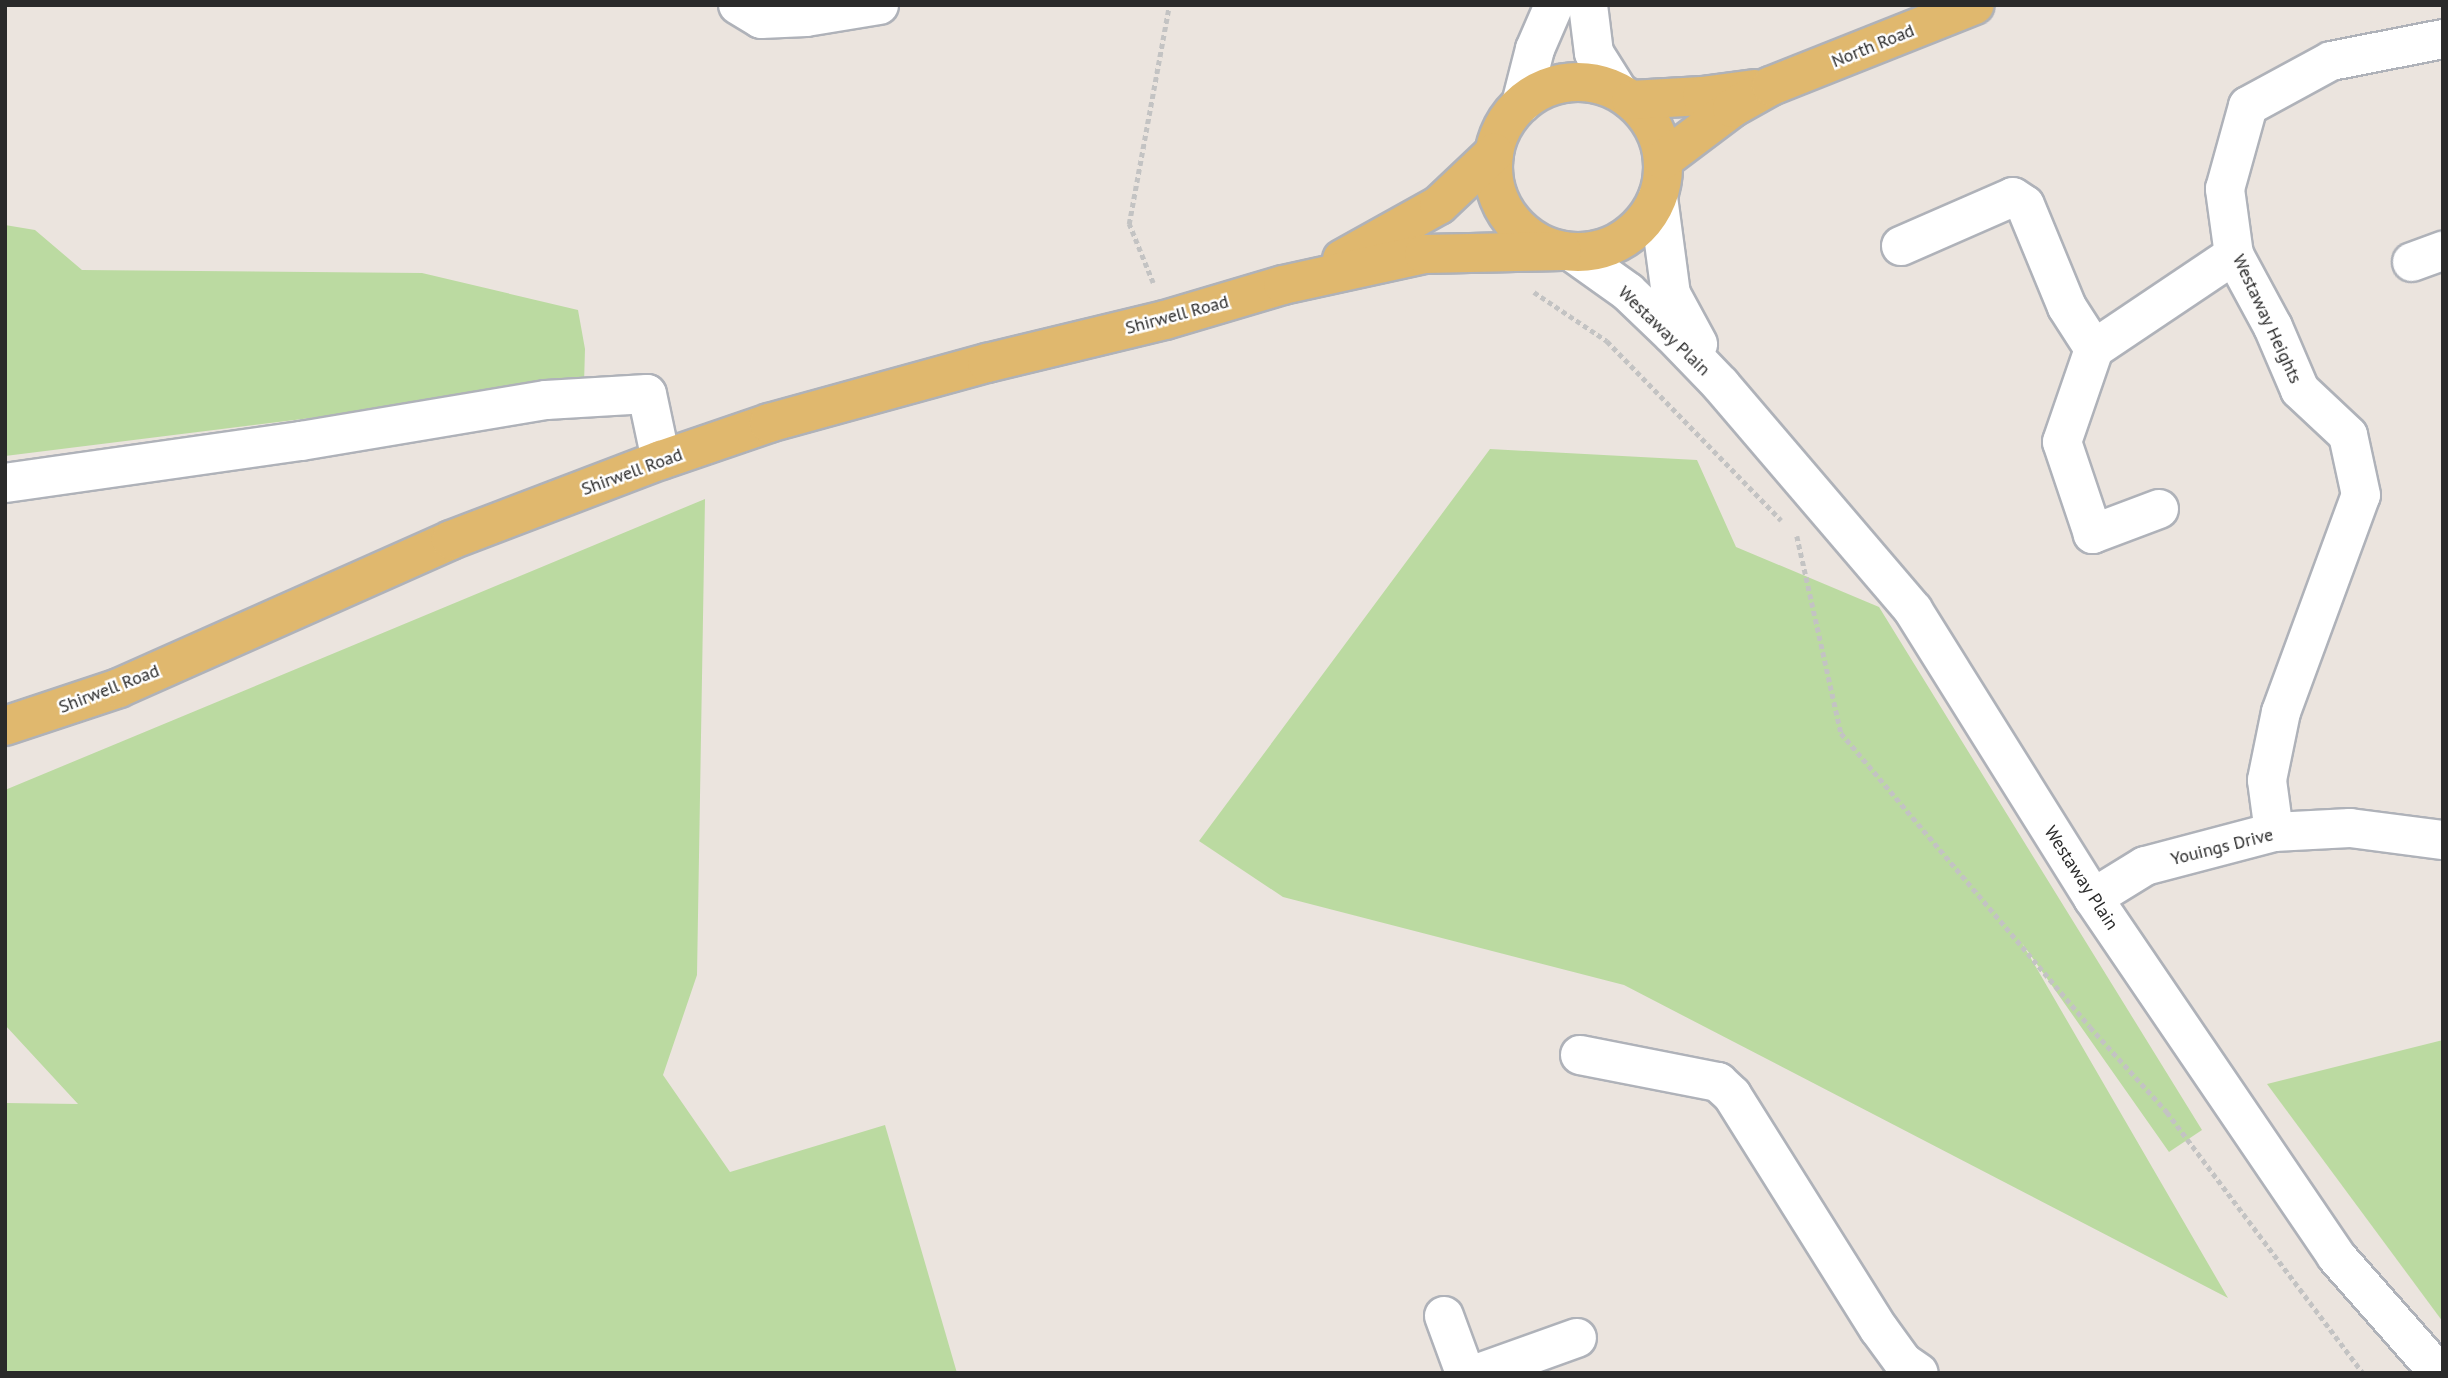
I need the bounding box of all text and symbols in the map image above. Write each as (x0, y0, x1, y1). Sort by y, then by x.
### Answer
street label: North Road (1828, 20, 1918, 72)
street label: Westaway Heights (2228, 251, 2306, 387)
street label: Westaway Plain (1613, 281, 1715, 381)
street label: Shirwell Road (1123, 291, 1231, 339)
street label: Shirwell Road (579, 444, 685, 500)
street label: Shirwell Road (56, 660, 162, 718)
street label: Westaway Plain (2039, 822, 2123, 934)
street label: Youings Drive (2168, 824, 2276, 870)

